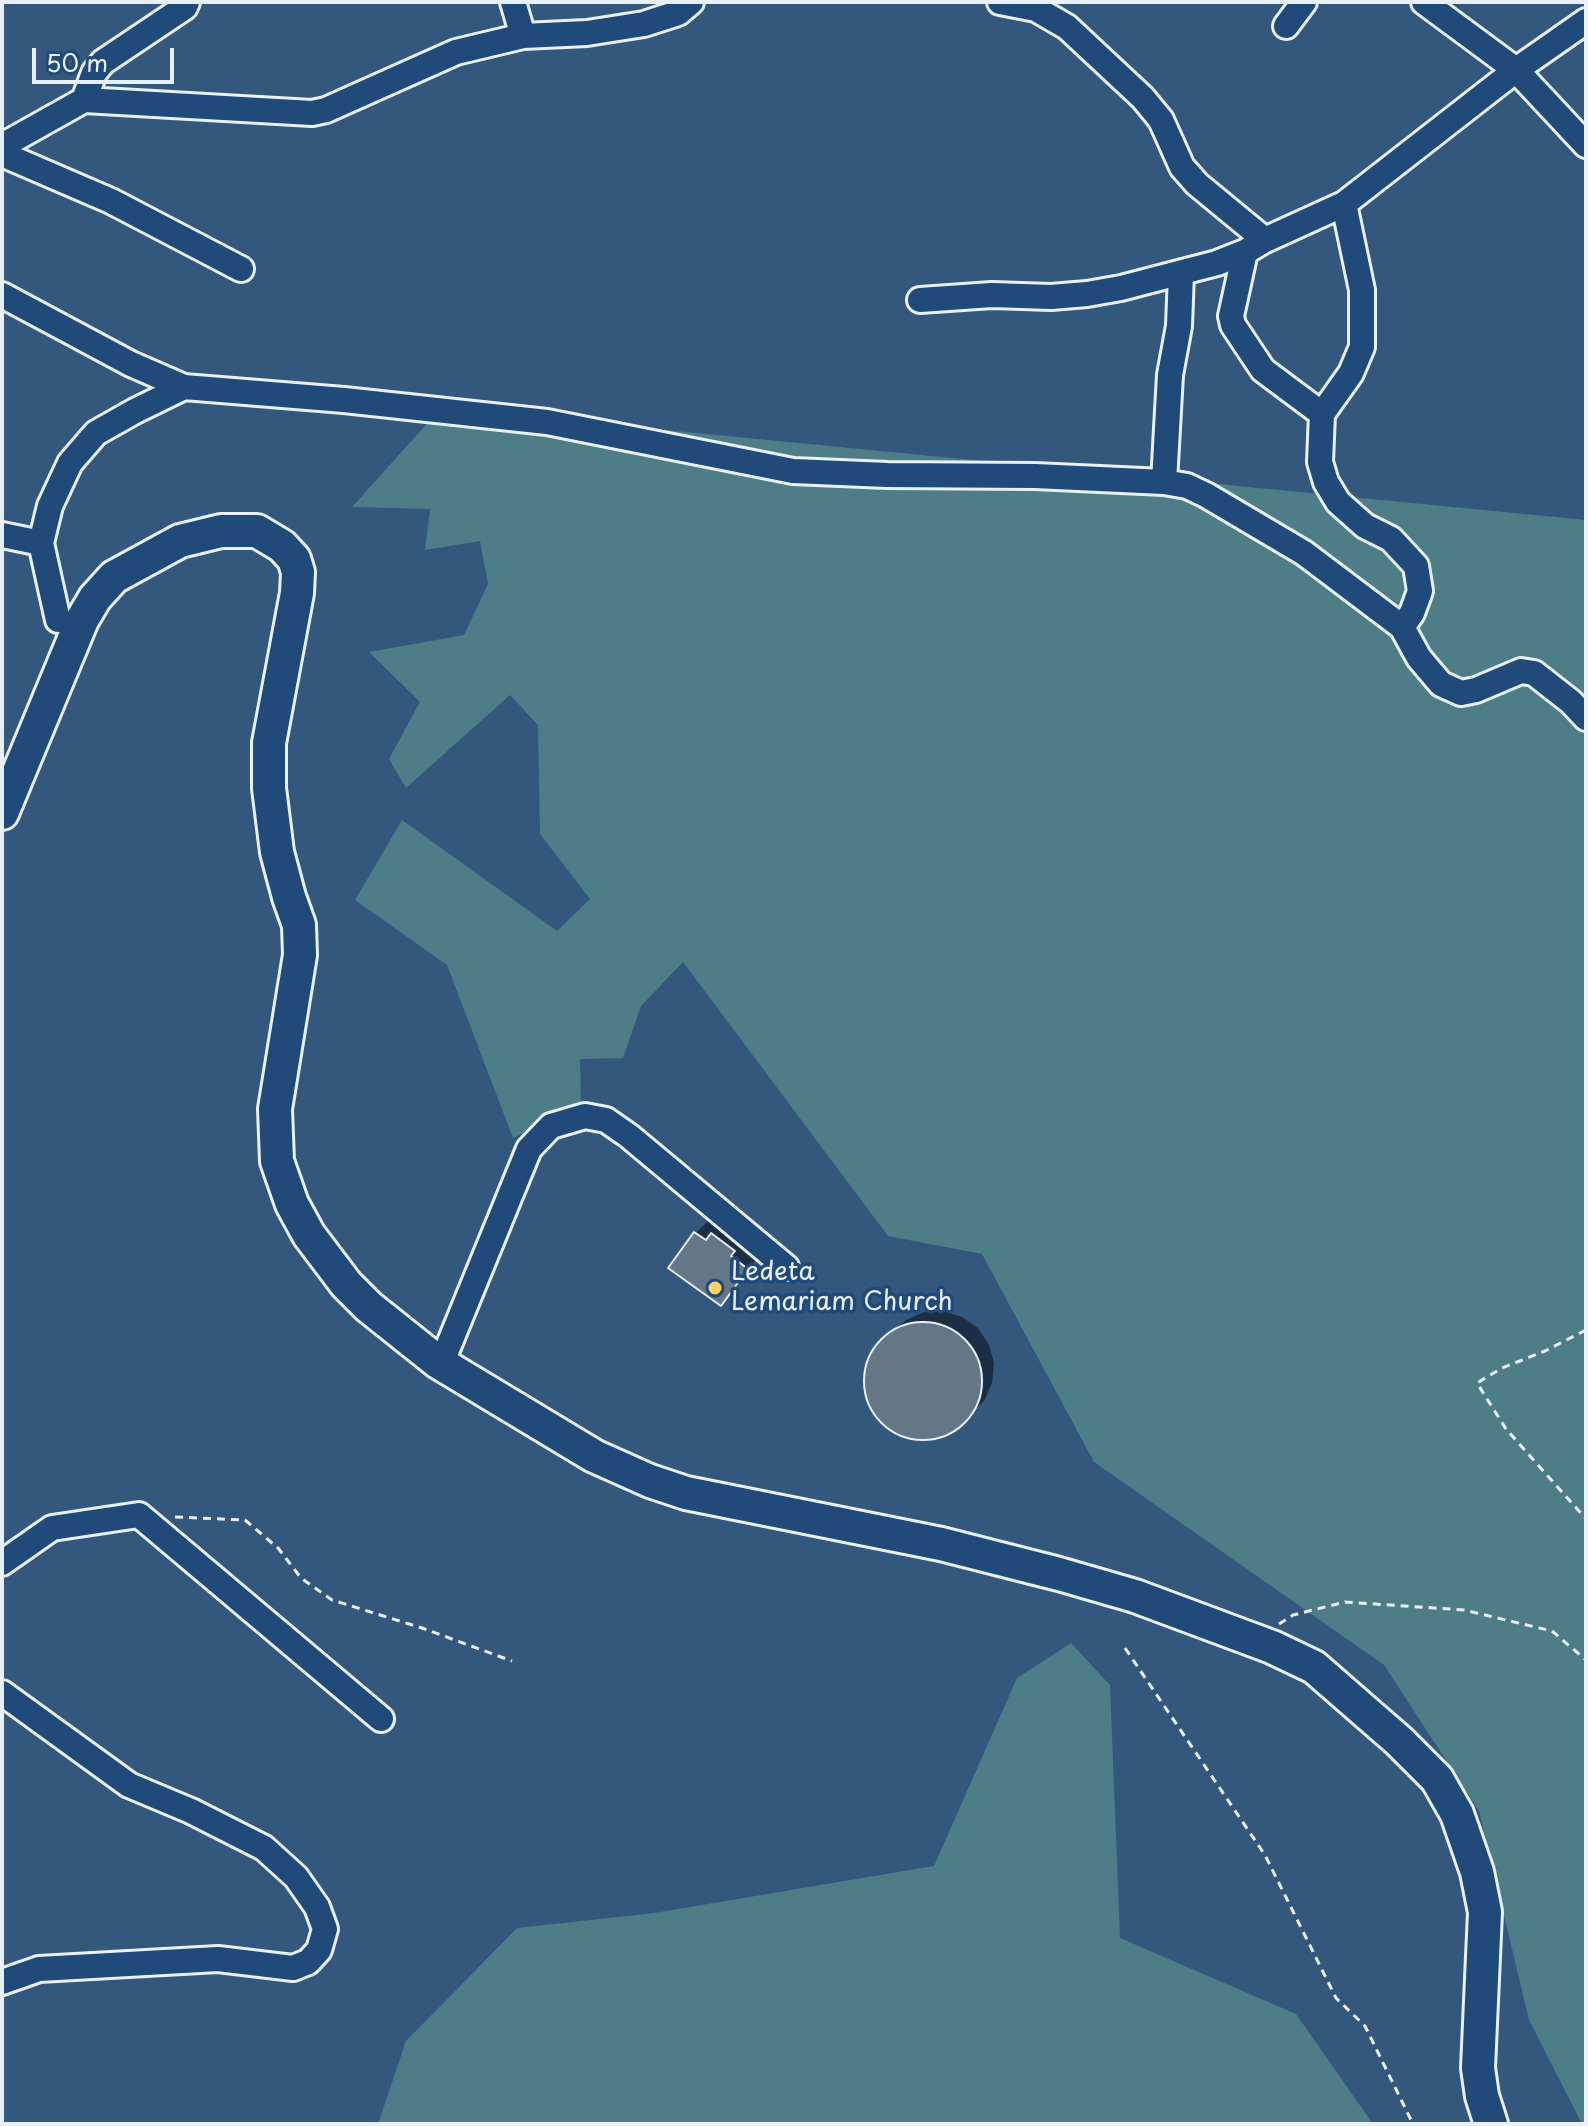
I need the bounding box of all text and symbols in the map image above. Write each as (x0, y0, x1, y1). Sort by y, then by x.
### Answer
scale bar (36, 32, 178, 82)
text: 50 m (46, 44, 108, 80)
place label: Ledeta Lemariam Church (731, 1257, 953, 1318)
marker: Ledeta Lemariam Church (706, 1279, 724, 1297)

